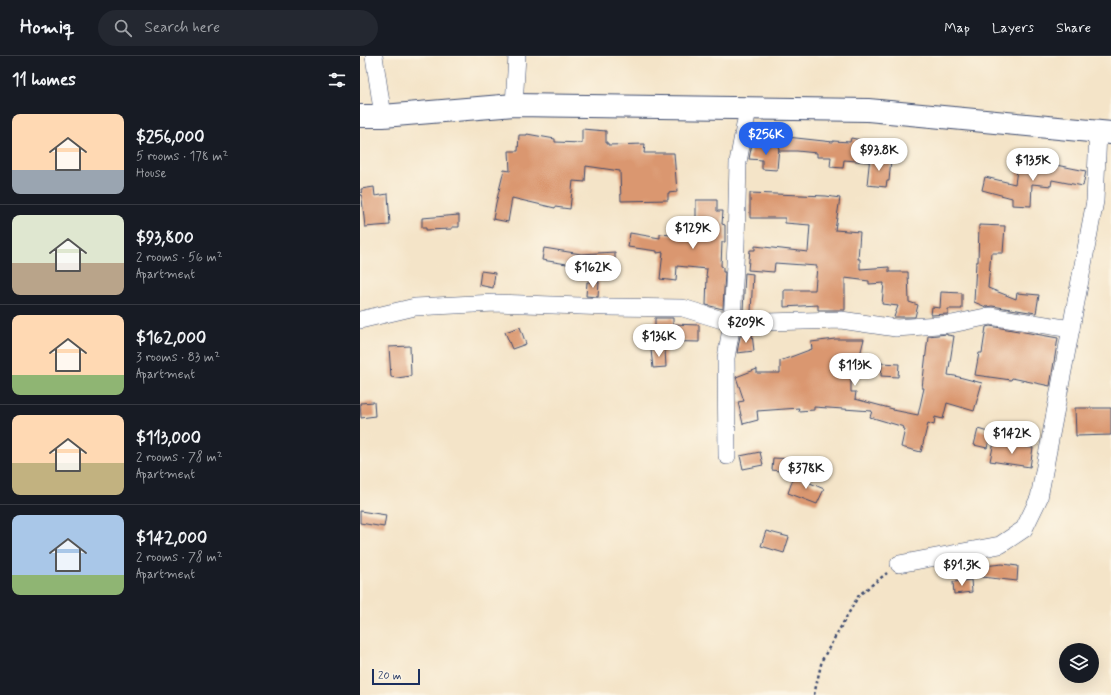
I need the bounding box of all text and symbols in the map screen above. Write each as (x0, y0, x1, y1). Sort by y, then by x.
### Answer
search box (98, 10, 378, 46)
text: Homiq (20, 15, 74, 40)
icon: search (112, 17, 134, 39)
text: Search here (144, 18, 220, 38)
text: Map (944, 19, 970, 37)
text: Layers (992, 19, 1034, 37)
text: Share (1056, 19, 1091, 37)
text: 11 homes (12, 69, 76, 91)
icon: filters (326, 69, 348, 91)
pin: $256K (738, 122, 794, 156)
text: $256,000 (136, 126, 205, 148)
text: $256K (748, 126, 784, 143)
icon: home (44, 130, 92, 178)
pin: $93.8K (846, 138, 912, 172)
text: $93.8K (860, 142, 898, 159)
text: 5 rooms · 178 m² (136, 148, 228, 165)
pin: $135K (1005, 148, 1061, 182)
text: $135K (1015, 152, 1051, 169)
text: House (136, 165, 167, 182)
pin: $129K (665, 216, 721, 250)
text: $129K (675, 220, 711, 237)
text: $93,800 (136, 227, 194, 249)
icon: home (44, 231, 92, 279)
text: 2 rooms · 56 m² (136, 249, 223, 266)
pin: $162K (565, 255, 621, 289)
text: $162K (574, 259, 612, 276)
text: Apartment (136, 266, 195, 283)
pin: $209K (718, 310, 774, 344)
text: $209K (727, 314, 765, 331)
pin: $136K (631, 324, 687, 358)
text: $162,000 (136, 327, 206, 349)
text: $136K (642, 328, 676, 345)
icon: home (44, 331, 92, 379)
text: 3 rooms · 83 m² (136, 349, 220, 366)
pin: $113K (827, 353, 883, 387)
text: $113K (838, 357, 872, 374)
text: Apartment (136, 366, 195, 383)
pin: $142K (984, 421, 1040, 455)
text: $142K (993, 425, 1031, 442)
text: $113,000 (136, 427, 201, 449)
icon: home (44, 431, 92, 479)
text: 2 rooms · 78 m² (136, 449, 223, 466)
pin: $378K (778, 456, 834, 490)
text: $378K (788, 460, 824, 477)
text: Apartment (136, 466, 195, 483)
text: $142,000 (136, 527, 207, 549)
icon: home (44, 531, 92, 579)
text: 2 rooms · 78 m² (136, 549, 223, 566)
pin: $91.3K (929, 553, 995, 587)
text: $91.3K (943, 557, 981, 574)
text: Apartment (136, 566, 195, 583)
map controls (1059, 643, 1099, 683)
button: layers (1059, 643, 1099, 683)
scale bar (372, 667, 420, 686)
text: 20 m (378, 669, 401, 683)

